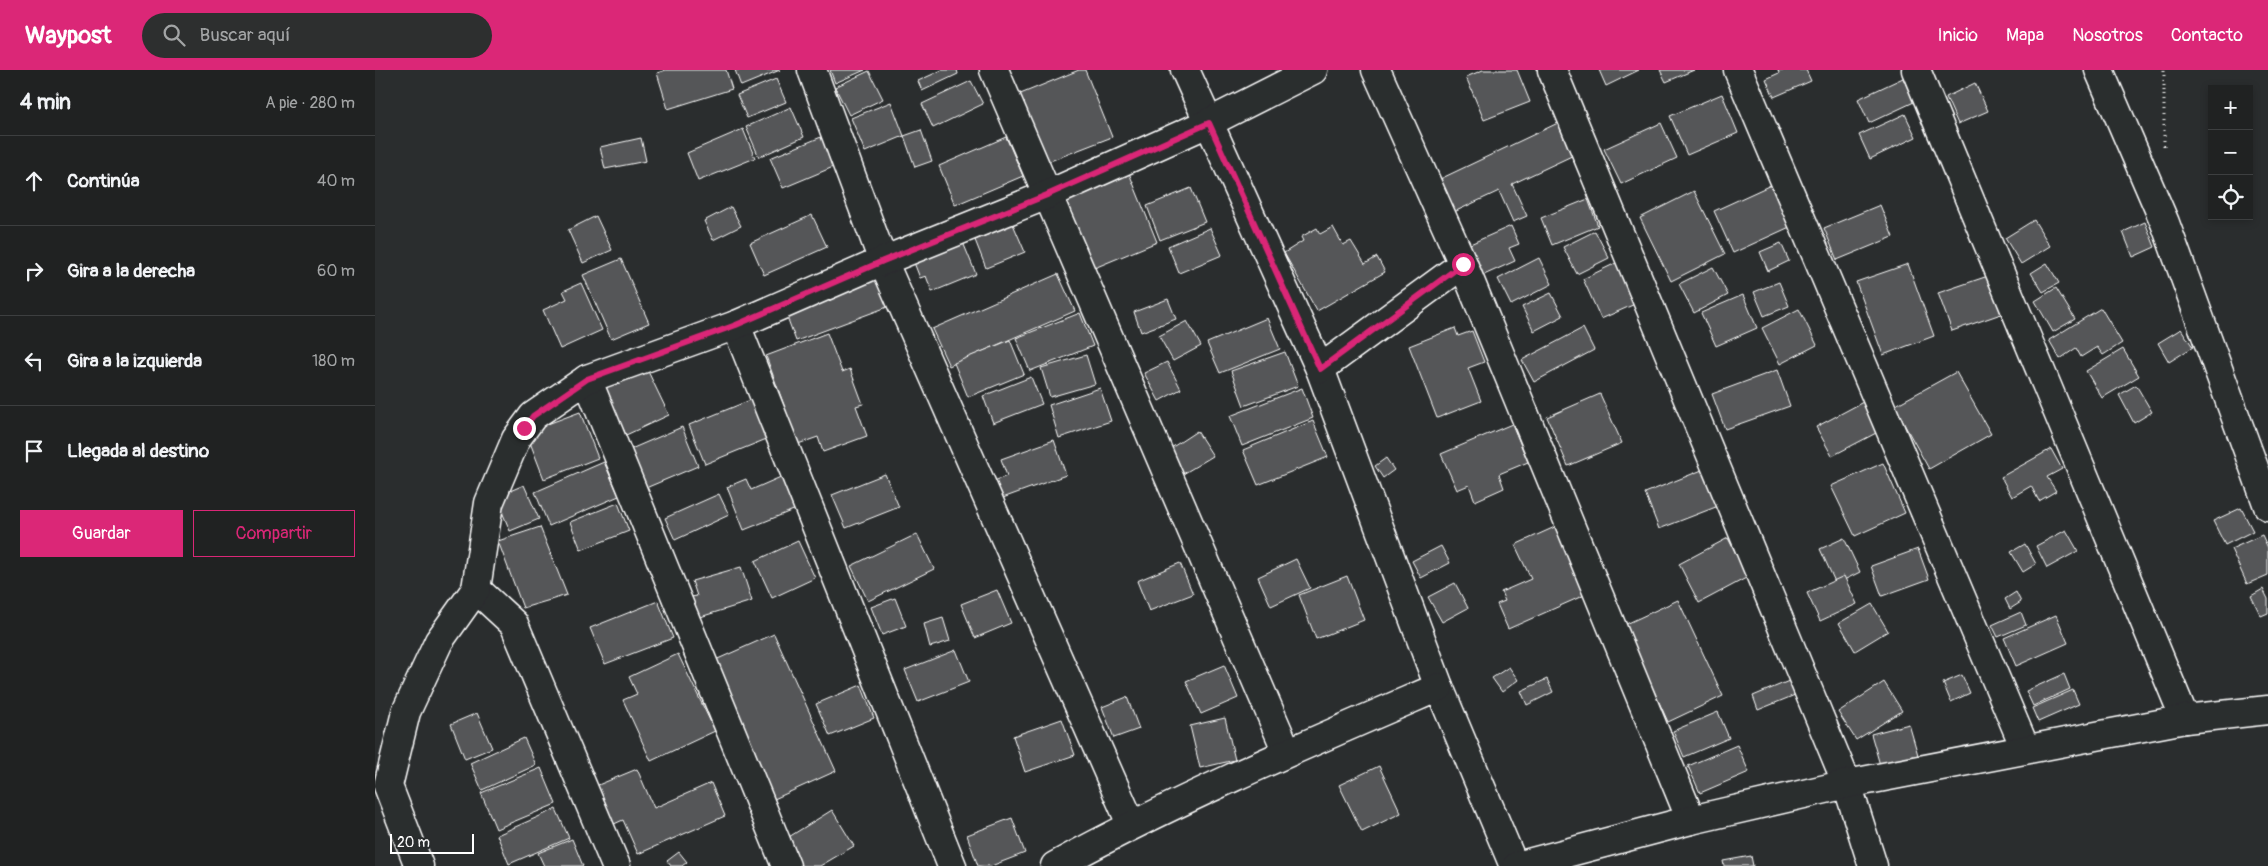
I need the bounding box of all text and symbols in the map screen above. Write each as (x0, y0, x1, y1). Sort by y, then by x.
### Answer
search box (142, 13, 492, 58)
text: Waypost (25, 21, 112, 50)
icon: search (160, 21, 188, 49)
text: Buscar aquí (200, 23, 290, 47)
text: Inicio (1937, 24, 1978, 47)
text: Mapa (2006, 24, 2044, 47)
text: Nosotros (2072, 24, 2143, 47)
text: Contacto (2171, 24, 2243, 47)
map controls (2208, 85, 2253, 220)
button: + (2208, 85, 2253, 130)
text: 4 min (20, 89, 71, 116)
text: A pie · 280 m (265, 93, 355, 113)
button: − (2208, 130, 2253, 175)
icon: ahead (20, 167, 48, 195)
text: Continúa (67, 169, 140, 193)
text: 40 m (317, 171, 355, 191)
button: locate (2208, 175, 2253, 220)
route start (1452, 253, 1475, 276)
icon: right (20, 257, 48, 285)
text: Gira a la derecha (67, 259, 195, 283)
text: 60 m (317, 261, 355, 281)
icon: left (20, 347, 48, 375)
text: Gira a la izquierda (67, 349, 202, 373)
text: 180 m (312, 351, 355, 371)
route end (513, 417, 536, 440)
icon: arrive (20, 437, 48, 465)
text: Llegada al destino (67, 439, 209, 463)
button: Guardar (20, 510, 183, 557)
button: Compartir (193, 510, 355, 557)
scale bar (390, 831, 474, 854)
text: 20 m (397, 834, 430, 851)

